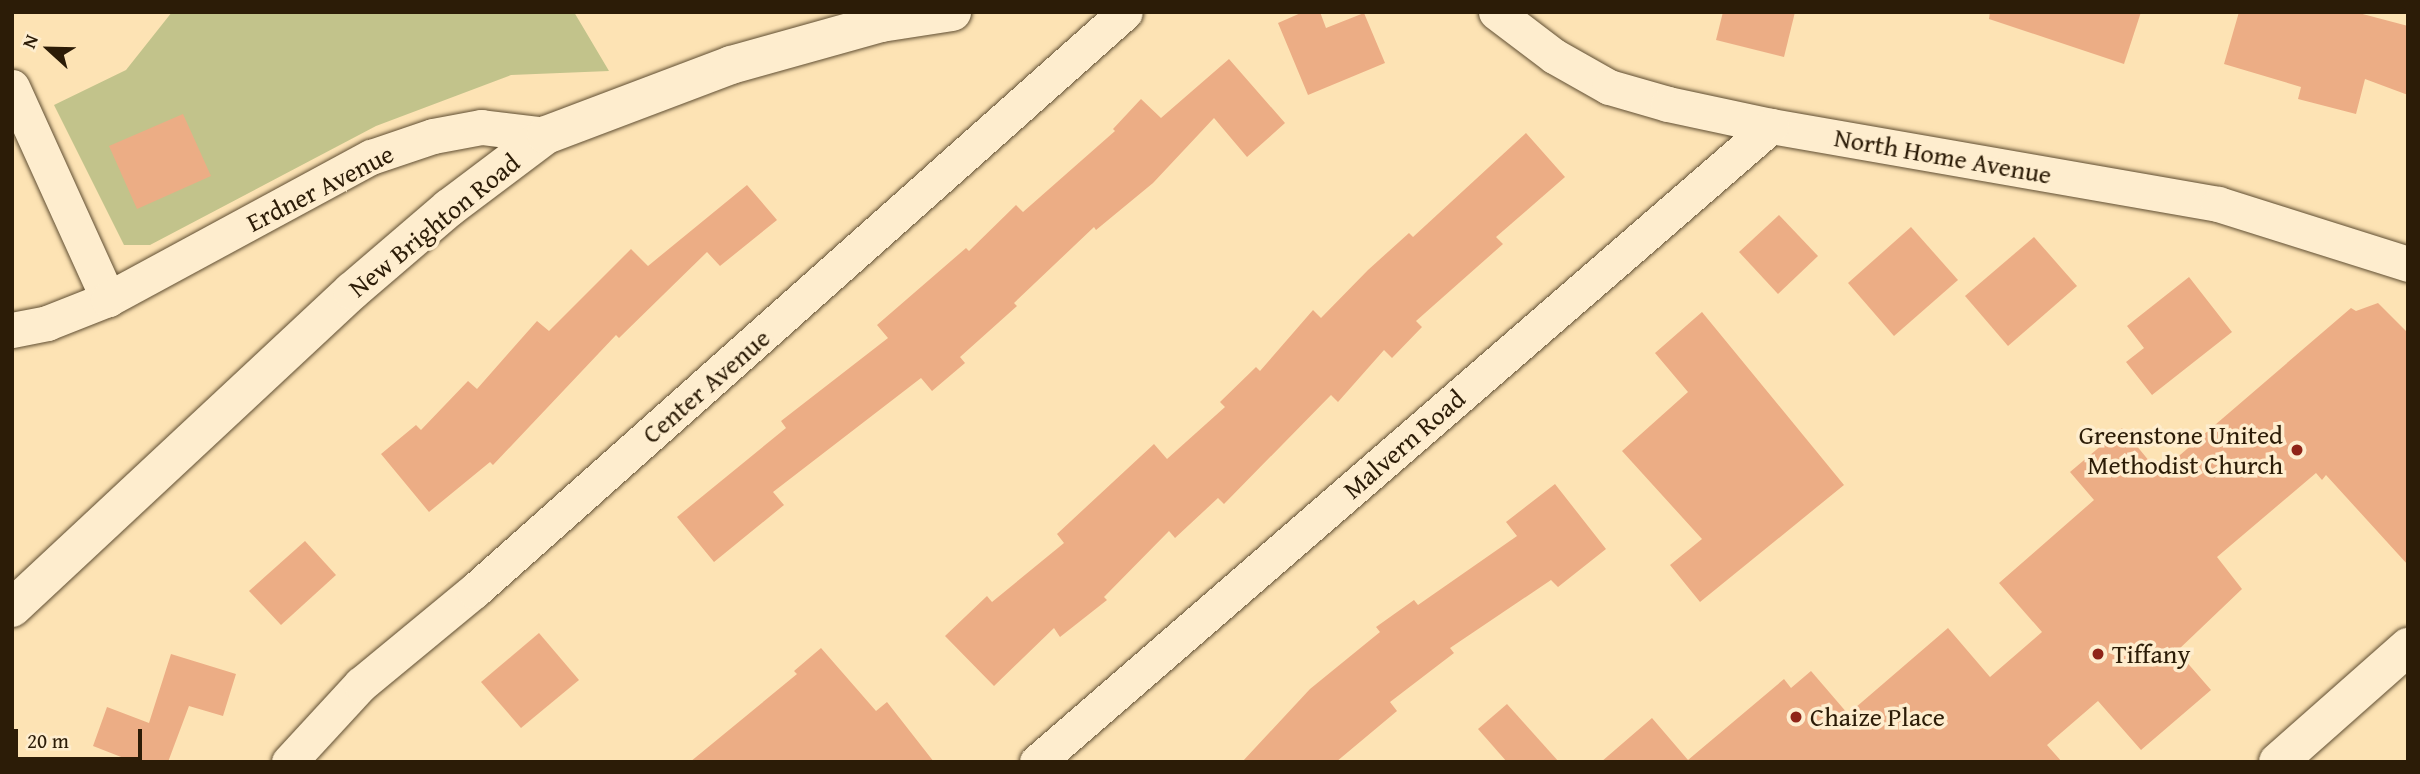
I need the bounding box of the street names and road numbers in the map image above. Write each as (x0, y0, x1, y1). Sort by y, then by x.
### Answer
street label: North Home Avenue (1832, 122, 2054, 190)
street label: Erdner Avenue (241, 138, 399, 238)
street label: New Brighton Road (342, 147, 526, 303)
street label: Center Avenue (636, 322, 776, 450)
street label: Malvern Road (1337, 383, 1471, 505)

